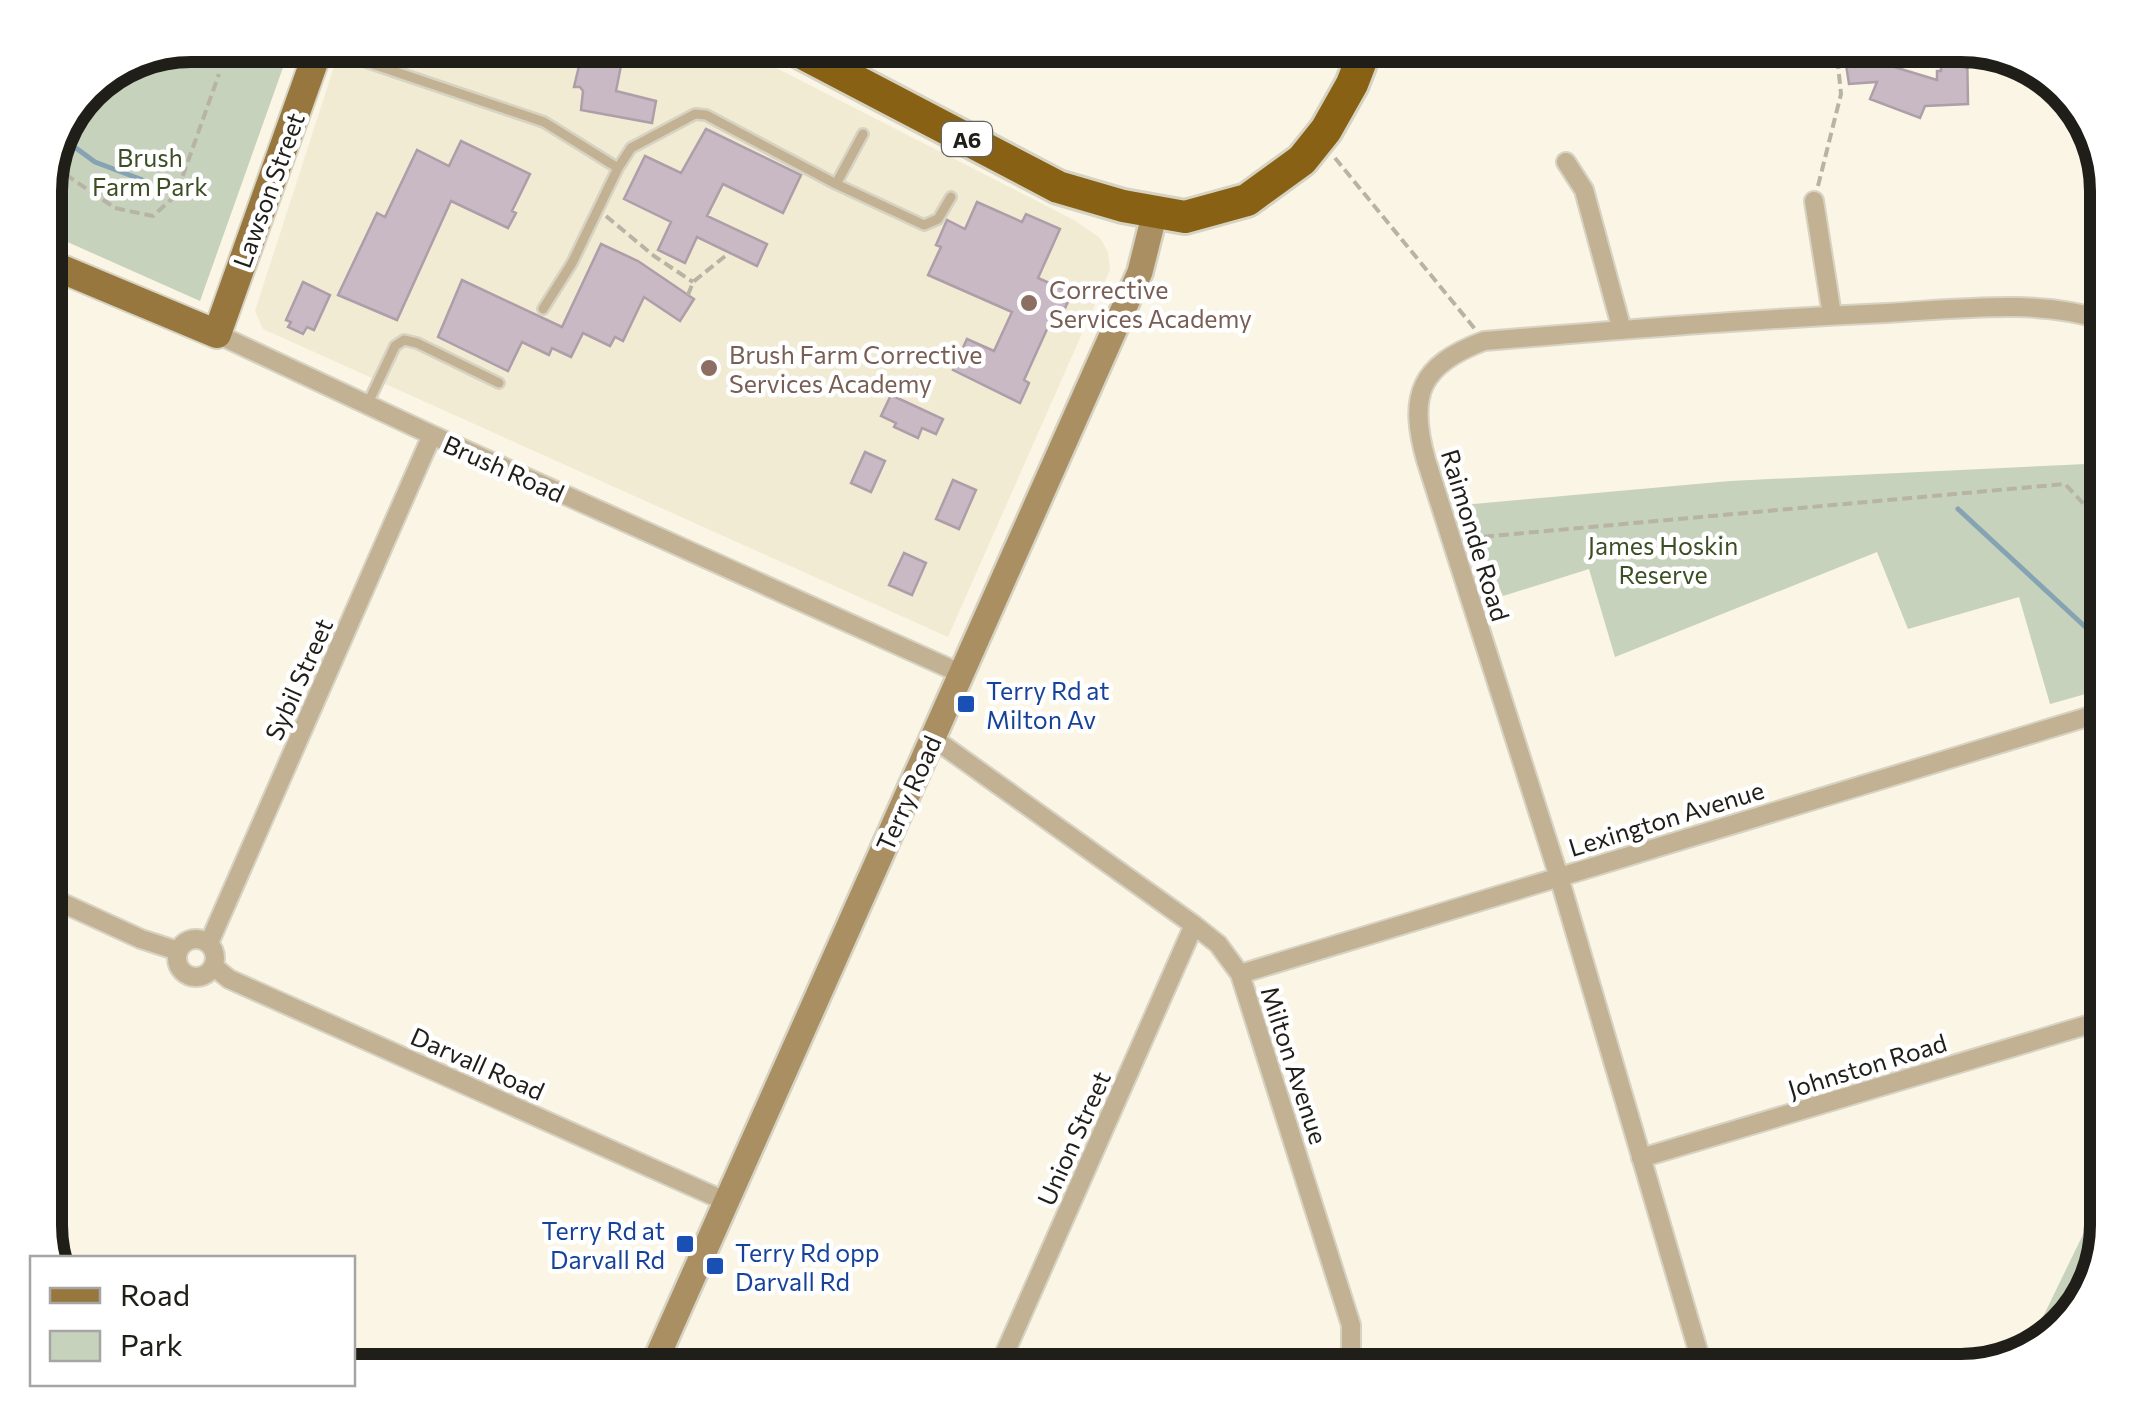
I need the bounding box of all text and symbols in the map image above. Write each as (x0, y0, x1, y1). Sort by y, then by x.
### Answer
street label: Lawson Street (226, 108, 310, 272)
road number: A6 (942, 122, 992, 156)
park label: Brush Farm Park (92, 142, 208, 201)
place label: Corrective Services Academy (1049, 274, 1252, 333)
marker: Corrective Services Academy (1018, 292, 1040, 314)
place label: Brush Farm Corrective Services Academy (729, 339, 982, 398)
marker: Brush Farm Corrective Services Academy (698, 357, 720, 379)
street label: Brush Road (439, 428, 569, 508)
street label: Raimonde Road (1436, 445, 1516, 625)
park label: James Hoskin Reserve (1588, 530, 1738, 589)
street label: Sybil Street (258, 613, 338, 745)
place label: Terry Rd at Milton Av (986, 675, 1109, 734)
marker: Terry Rd at Milton Av (955, 693, 977, 715)
street label: Terry Road (869, 731, 947, 855)
street label: Lexington Avenue (1565, 774, 1767, 862)
street label: Milton Avenue (1255, 982, 1335, 1148)
street label: Darvall Road (407, 1020, 549, 1106)
street label: Johnston Road (1784, 1027, 1950, 1103)
street label: Union Street (1030, 1066, 1116, 1210)
place label: Terry Rd at Darvall Rd (542, 1215, 665, 1274)
marker: Terry Rd at Darvall Rd (674, 1233, 696, 1255)
place label: Terry Rd opp Darvall Rd (735, 1237, 880, 1296)
marker: Terry Rd opp Darvall Rd (704, 1255, 726, 1277)
legend (30, 1256, 355, 1386)
text: Road (120, 1275, 190, 1312)
text: Park (120, 1325, 183, 1362)

